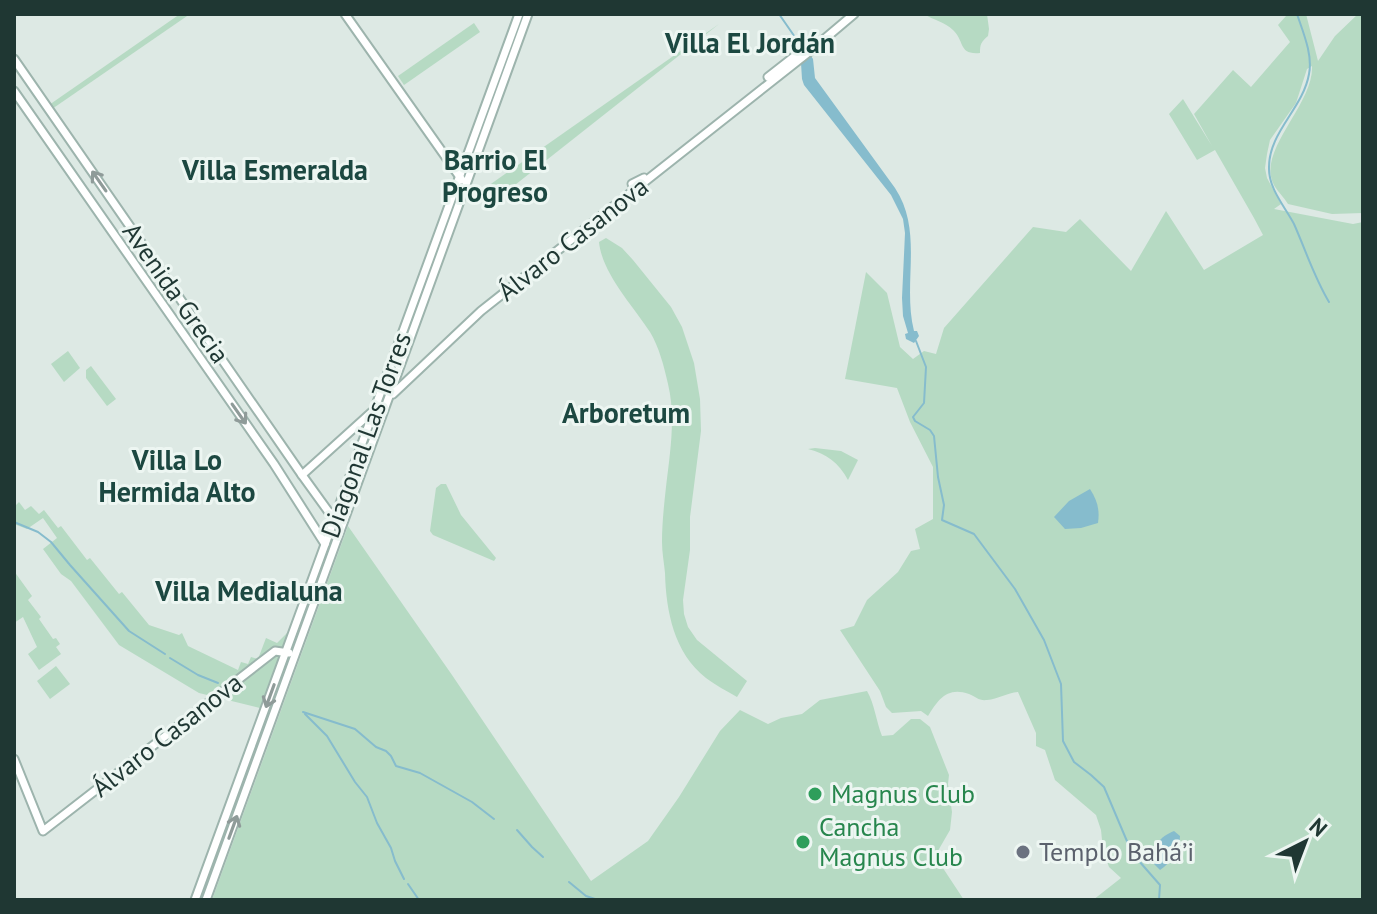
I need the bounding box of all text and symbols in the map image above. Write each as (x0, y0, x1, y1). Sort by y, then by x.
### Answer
district label: Villa El Jordán (664, 24, 835, 61)
district label: Barrio El Progreso (442, 141, 548, 210)
district label: Villa Esmeralda (181, 151, 368, 188)
street label: Álvaro Casanova (491, 169, 655, 308)
one-way arrow (91, 171, 107, 193)
street label: Avenida Grecia (116, 216, 237, 369)
street label: Diagonal Las Torres (313, 328, 418, 542)
district label: Arboretum (562, 394, 690, 431)
one-way arrow (231, 403, 247, 425)
district label: Villa Lo Hermida Alto (98, 441, 256, 510)
district label: Villa Medialuna (154, 572, 343, 609)
street label: Álvaro Casanova (85, 665, 249, 804)
one-way arrow (262, 683, 276, 707)
place label: Magnus Club (831, 777, 975, 810)
marker: Magnus Club (806, 785, 824, 803)
north arrow (1265, 802, 1345, 882)
place label: Cancha Magnus Club (819, 810, 963, 873)
text: N (1304, 812, 1333, 842)
one-way arrow (227, 815, 241, 840)
marker: Cancha Magnus Club (794, 833, 812, 851)
place label: Templo Bahá’i (1039, 835, 1194, 868)
marker: Templo Bahá’i (1014, 843, 1032, 861)

